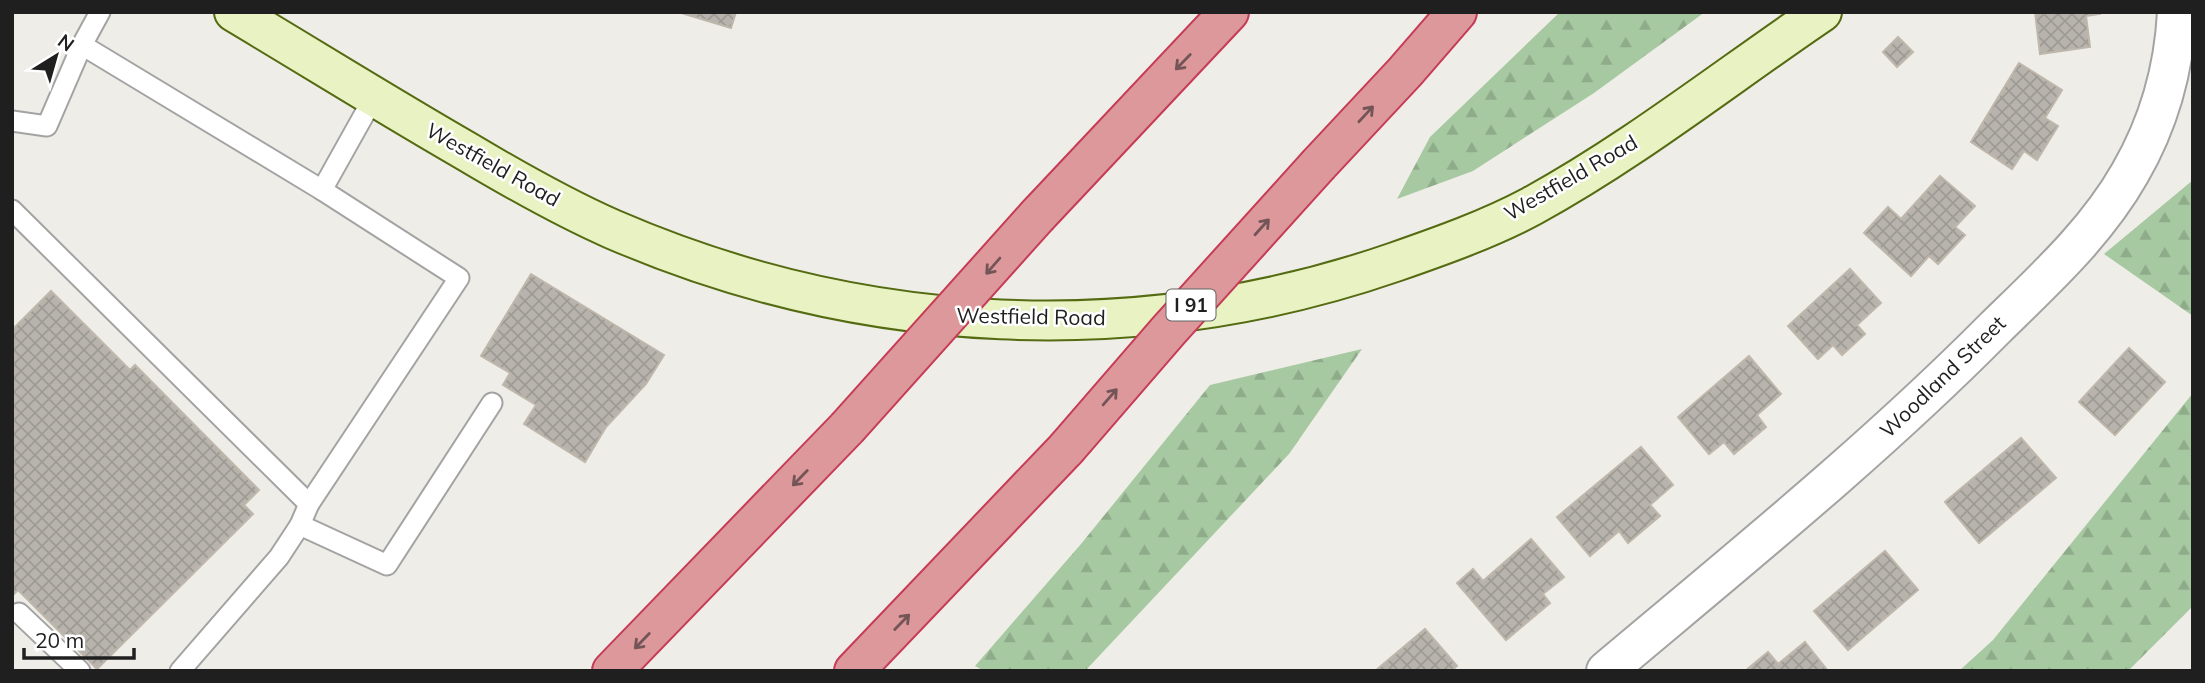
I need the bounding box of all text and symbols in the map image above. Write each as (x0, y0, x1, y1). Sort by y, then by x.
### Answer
north arrow (21, 21, 91, 91)
text: N (53, 29, 79, 56)
one-way arrow (1174, 53, 1191, 70)
one-way arrow (1357, 106, 1374, 123)
street label: Westfield Road (422, 117, 565, 212)
street label: Westfield Road (1499, 129, 1642, 226)
one-way arrow (1253, 219, 1270, 236)
one-way arrow (985, 257, 1001, 275)
road number: I 91 (1166, 290, 1216, 320)
street label: Westfield Road (956, 302, 1106, 330)
street label: Woodland Street (1874, 310, 2011, 443)
one-way arrow (1102, 388, 1118, 406)
one-way arrow (792, 469, 809, 486)
one-way arrow (893, 614, 910, 631)
scale bar (24, 616, 135, 660)
text: 20 m (35, 627, 84, 653)
one-way arrow (633, 632, 650, 649)

